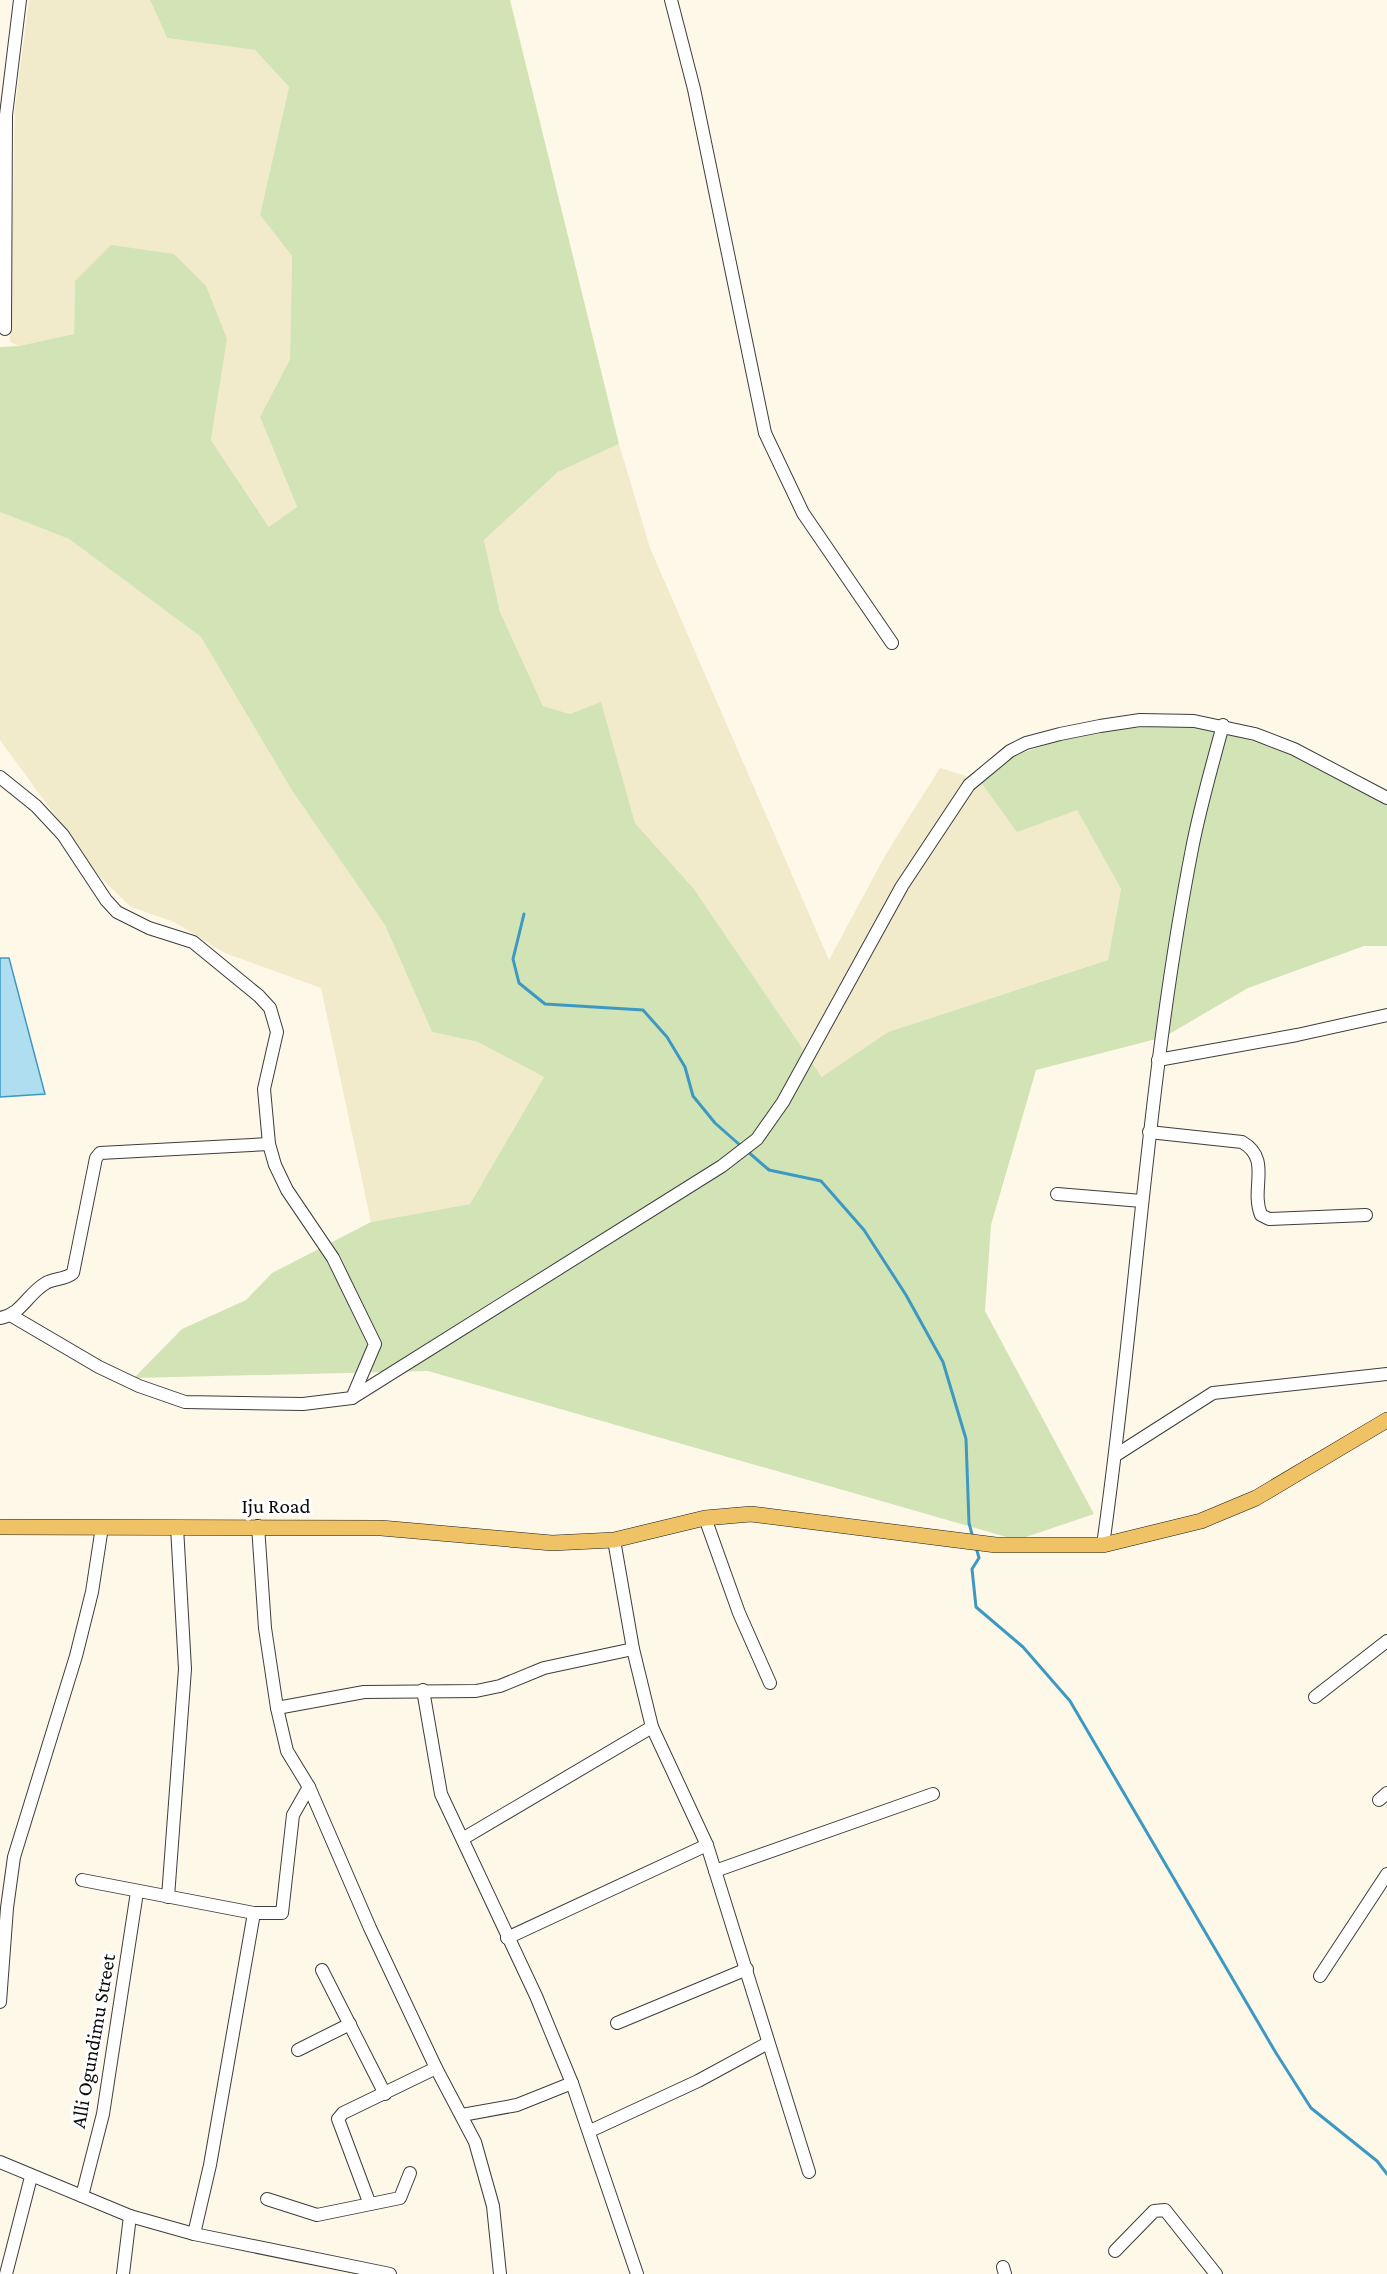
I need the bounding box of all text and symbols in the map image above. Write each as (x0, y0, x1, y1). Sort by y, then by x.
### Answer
street label: Iju Road (241, 1494, 311, 1518)
street label: Alli Ogundimu Street (66, 1951, 120, 2130)

